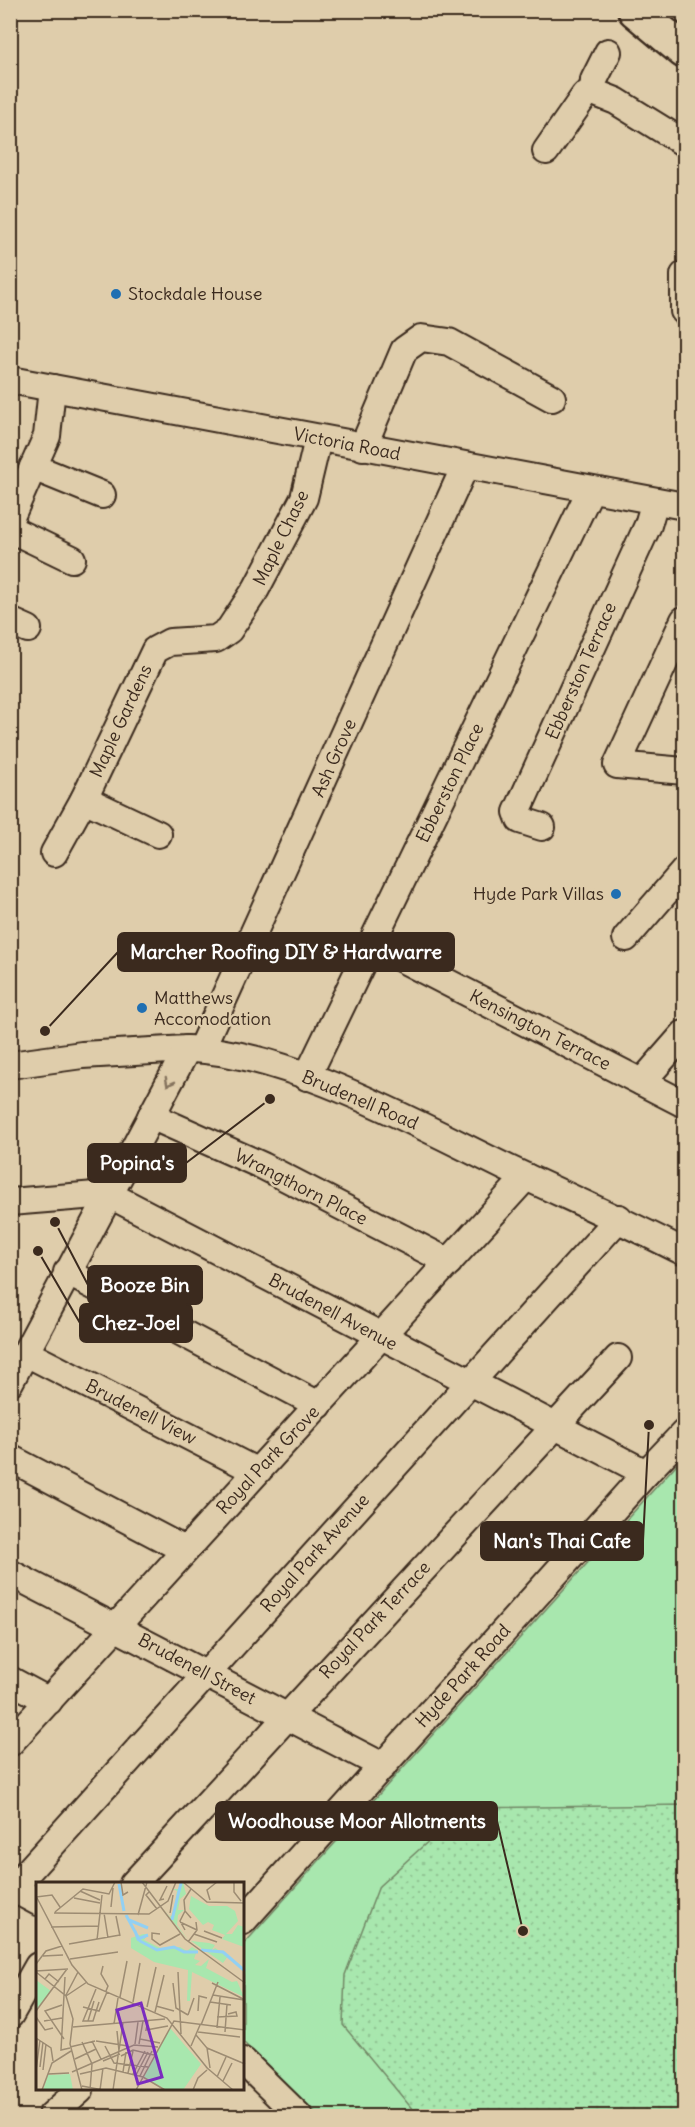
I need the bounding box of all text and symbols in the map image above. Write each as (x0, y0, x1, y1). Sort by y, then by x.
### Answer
place label: Stockdale House (128, 282, 262, 305)
marker: Stockdale House (109, 287, 123, 301)
street label: Victoria Road (292, 422, 403, 465)
street label: Maple Chase (248, 486, 314, 589)
street label: Ebberston Terrace (540, 599, 621, 743)
street label: Maple Gardens (84, 661, 157, 781)
street label: Ash Grove (306, 715, 361, 800)
street label: Ebberston Place (411, 719, 488, 846)
place label: Hyde Park Villas (473, 882, 604, 905)
marker: Hyde Park Villas (609, 887, 623, 901)
callout: Marcher Roofing DIY & Hardwarre (118, 933, 454, 971)
text: Marcher Roofing DIY & Hardwarre (130, 939, 442, 964)
street label: Kensington Terrace (466, 984, 615, 1075)
place label: Matthews Accomodation (154, 986, 271, 1030)
marker: Matthews Accomodation (135, 1001, 149, 1015)
street label: Brudenell Road (298, 1065, 422, 1135)
one-way arrow (165, 1076, 176, 1087)
street label: Wrangthorn Place (231, 1143, 371, 1230)
callout: Popina's (88, 1144, 186, 1182)
text: Popina's (100, 1150, 174, 1175)
callout: Booze Bin (88, 1266, 202, 1304)
street label: Brudenell Avenue (265, 1268, 402, 1355)
text: Booze Bin (100, 1272, 190, 1297)
callout: Chez-Joel (80, 1304, 192, 1342)
text: Chez-Joel (92, 1310, 180, 1335)
street label: Brudenell View (82, 1374, 201, 1449)
street label: Royal Park Grove (211, 1400, 324, 1519)
street label: Royal Park Avenue (255, 1488, 374, 1617)
callout: Nan's Thai Cafe (481, 1522, 643, 1560)
text: Nan's Thai Cafe (493, 1528, 631, 1553)
street label: Royal Park Terrace (314, 1556, 435, 1683)
street label: Hyde Park Road (410, 1619, 515, 1732)
street label: Brudenell Street (134, 1628, 260, 1709)
callout: Woodhouse Moor Allotments (216, 1802, 497, 1840)
text: Woodhouse Moor Allotments (228, 1808, 486, 1833)
inset map (36, 1882, 244, 2091)

